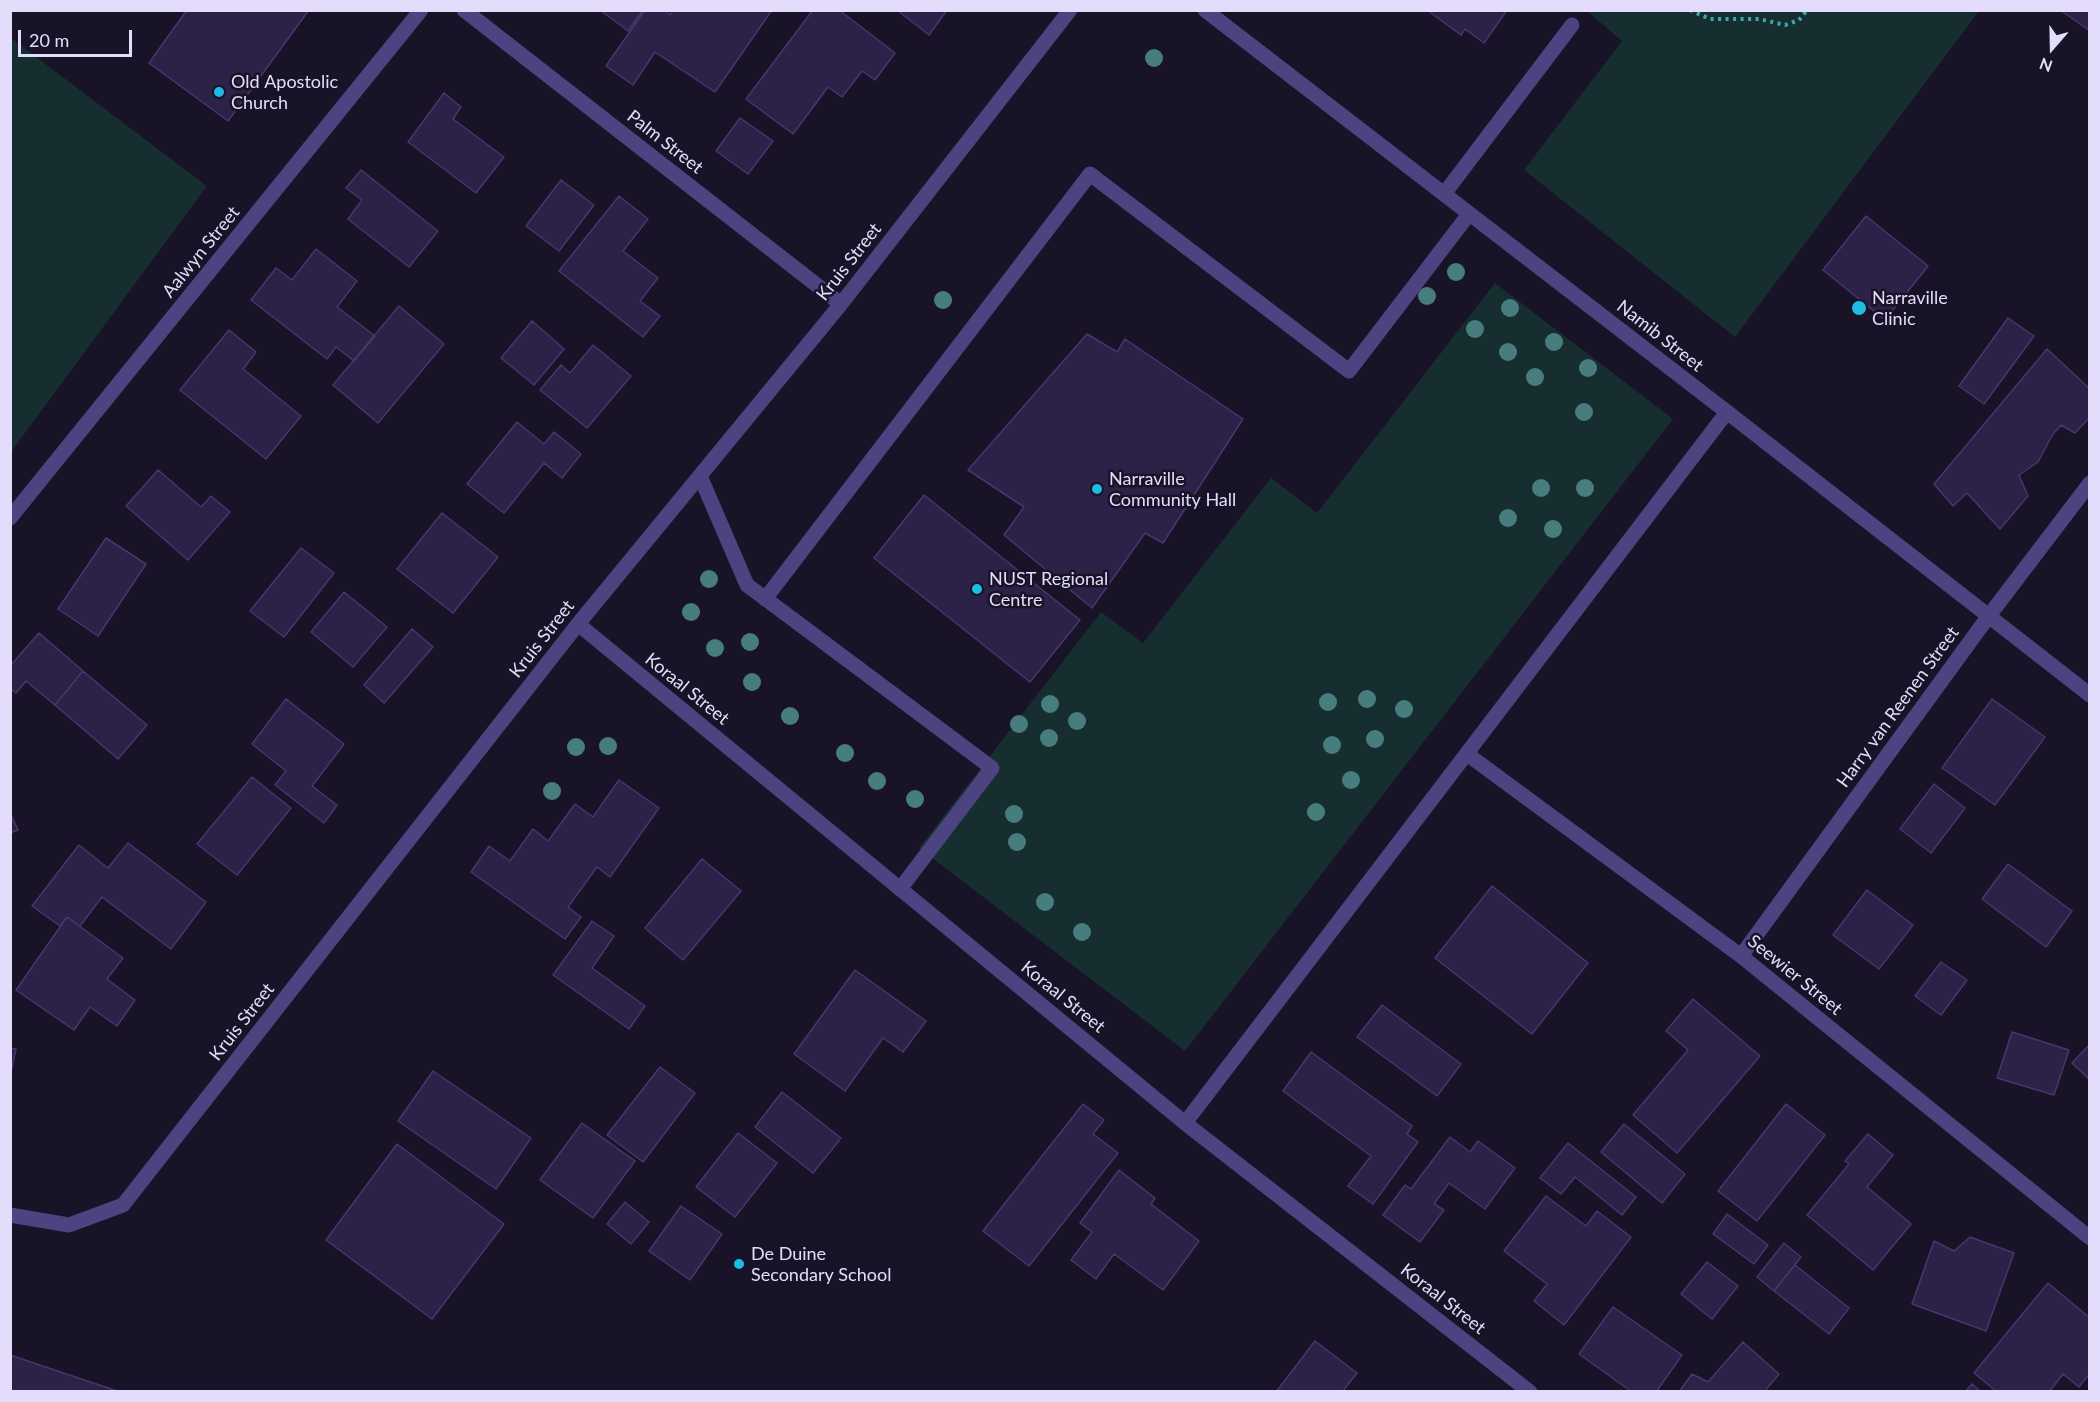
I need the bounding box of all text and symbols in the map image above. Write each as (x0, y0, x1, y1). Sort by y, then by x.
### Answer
scale bar (21, 18, 135, 56)
north arrow (2022, 18, 2082, 78)
text: 20 m (29, 29, 69, 51)
text: N (2037, 54, 2055, 76)
place label: Old Apostolic Church (231, 71, 338, 113)
marker: Old Apostolic Church (212, 85, 226, 99)
street label: Palm Street (623, 106, 707, 178)
street label: Aalwyn Street (158, 202, 244, 302)
street label: Kruis Street (812, 219, 886, 305)
place label: Narraville Clinic (1872, 287, 1948, 330)
street label: Namib Street (1613, 296, 1707, 376)
marker: Narraville Clinic (1850, 299, 1868, 317)
place label: Narraville Community Hall (1109, 468, 1236, 510)
marker: Narraville Community Hall (1090, 482, 1104, 496)
place label: NUST Regional Centre (989, 568, 1108, 610)
marker: NUST Regional Centre (970, 582, 984, 596)
street label: Kruis Street (505, 596, 579, 682)
street label: Harry van Reenen Street (1832, 622, 1964, 792)
street label: Koraal Street (641, 649, 733, 729)
street label: Seewier Street (1743, 930, 1847, 1020)
street label: Koraal Street (1017, 957, 1109, 1037)
street label: Kruis Street (205, 979, 279, 1065)
place label: De Duine Secondary School (751, 1243, 891, 1286)
marker: De Duine Secondary School (732, 1257, 746, 1271)
street label: Koraal Street (1396, 1259, 1490, 1339)

